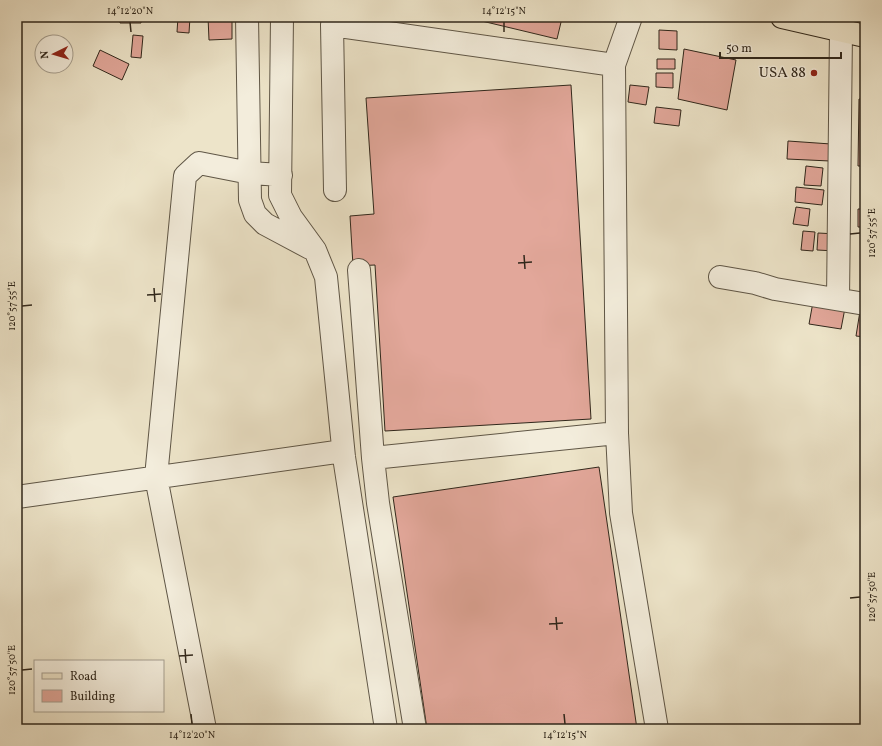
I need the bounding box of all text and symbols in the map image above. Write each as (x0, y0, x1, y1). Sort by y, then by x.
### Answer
text: 14°12'20"N (107, 4, 154, 18)
text: 14°12'15"N (482, 4, 527, 18)
north arrow (34, 34, 74, 74)
scale bar (720, 34, 841, 60)
text: 50 m (726, 41, 752, 57)
text: N (38, 50, 53, 59)
place label: USA 88 (759, 63, 806, 84)
marker: USA 88 (809, 68, 819, 78)
text: 120°57'55"E (865, 208, 879, 258)
text: 120°57'55"E (5, 281, 19, 331)
text: 120°57'50"E (865, 572, 879, 622)
text: 120°57'50"E (5, 645, 19, 695)
legend (34, 660, 164, 712)
text: Road (70, 669, 97, 685)
text: Building (70, 689, 115, 705)
text: 14°12'20"N (169, 728, 216, 742)
text: 14°12'15"N (543, 728, 588, 742)

